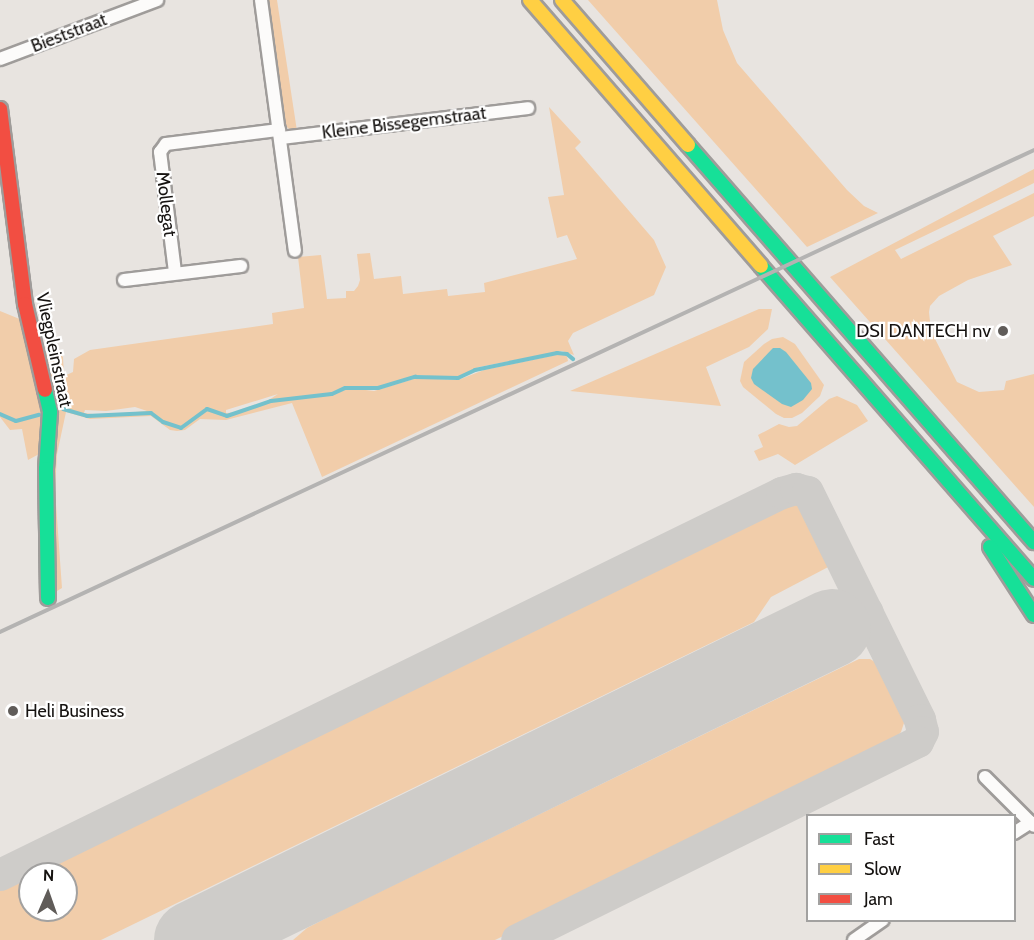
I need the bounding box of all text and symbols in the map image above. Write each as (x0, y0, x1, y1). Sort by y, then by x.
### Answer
street label: Bieststraat (28, 9, 110, 57)
street label: Kleine Bissegemstraat (321, 102, 487, 144)
street label: Mollegat (151, 170, 181, 238)
street label: Vliegpleinstraat (31, 291, 77, 409)
place label: DSI DANTECH nv (856, 320, 991, 342)
marker: DSI DANTECH nv (996, 324, 1010, 338)
place label: Heli Business (25, 700, 124, 722)
marker: Heli Business (6, 704, 20, 718)
legend (806, 814, 1016, 922)
text: Fast (864, 828, 895, 850)
text: Slow (864, 858, 901, 880)
north arrow (18, 862, 78, 922)
text: N (43, 866, 55, 885)
text: Jam (864, 888, 893, 910)

